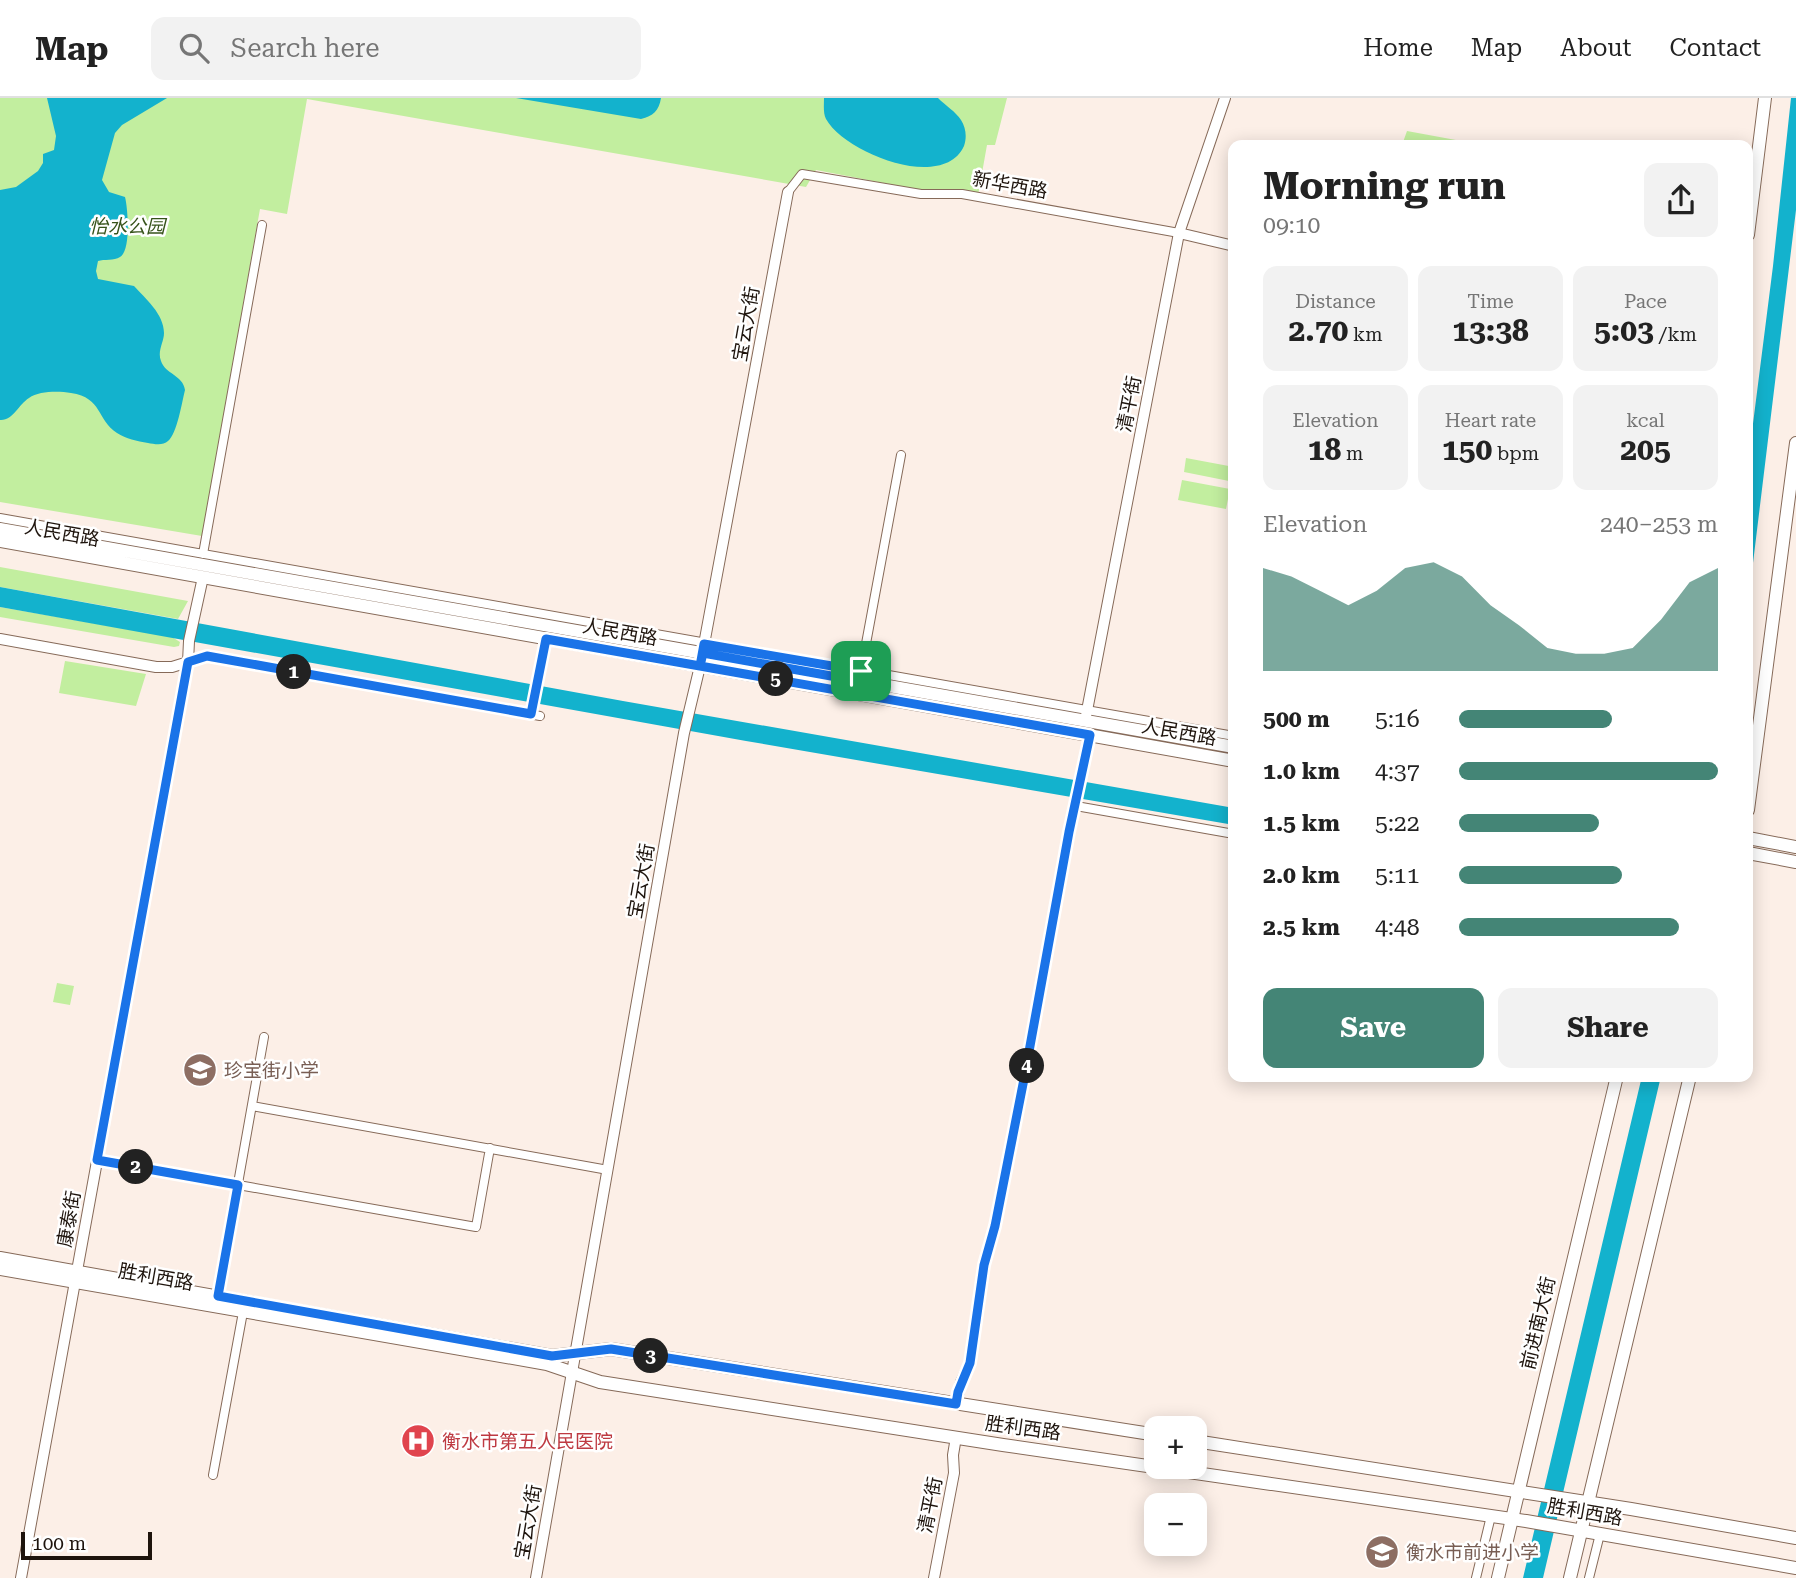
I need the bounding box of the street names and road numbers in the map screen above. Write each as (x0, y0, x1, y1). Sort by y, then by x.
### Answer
street label: 新华西路 (971, 167, 1049, 203)
street label: 宝云大街 (728, 285, 764, 363)
street label: 清平街 (1112, 374, 1146, 434)
street label: 人民西路 (23, 515, 101, 551)
street label: 人民西路 (581, 614, 659, 650)
street label: 人民西路 (1140, 714, 1218, 750)
street label: 宝云大街 (623, 842, 659, 920)
street label: 康泰街 (53, 1189, 85, 1249)
street label: 胜利西路 (117, 1259, 195, 1295)
street label: 前进南大街 (1516, 1274, 1560, 1372)
street label: 胜利西路 (984, 1411, 1062, 1445)
street label: 清平街 (913, 1475, 947, 1535)
street label: 宝云大街 (510, 1483, 546, 1561)
street label: 胜利西路 (1546, 1494, 1624, 1530)

